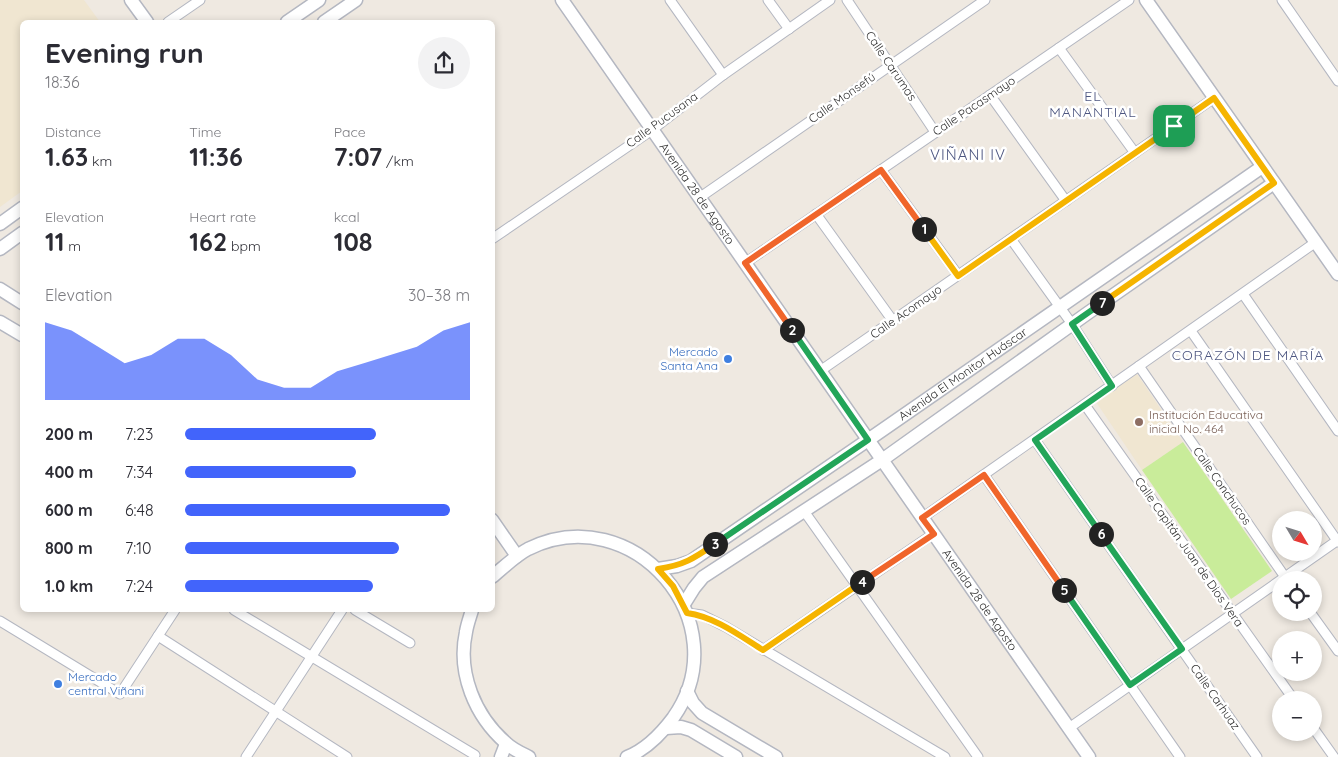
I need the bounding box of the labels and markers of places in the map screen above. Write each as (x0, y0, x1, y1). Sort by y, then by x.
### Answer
pin (1153, 105, 1195, 147)
pin: 1 (912, 216, 936, 242)
pin: 7 (1090, 290, 1114, 316)
pin: 2 (780, 318, 804, 342)
place label: Mercado Santa Ana (660, 344, 718, 373)
marker: Mercado Santa Ana (722, 353, 734, 365)
place label: Institución Educativa inicial No. 464 (1149, 407, 1263, 436)
marker: Institución Educativa inicial No. 464 (1133, 416, 1145, 428)
pin: 6 (1088, 522, 1114, 546)
pin: 3 (702, 532, 728, 556)
pin: 4 (850, 570, 874, 594)
pin: 5 (1052, 578, 1076, 602)
place label: Mercado central Viñani (68, 669, 144, 698)
marker: Mercado central Viñani (52, 678, 64, 690)

